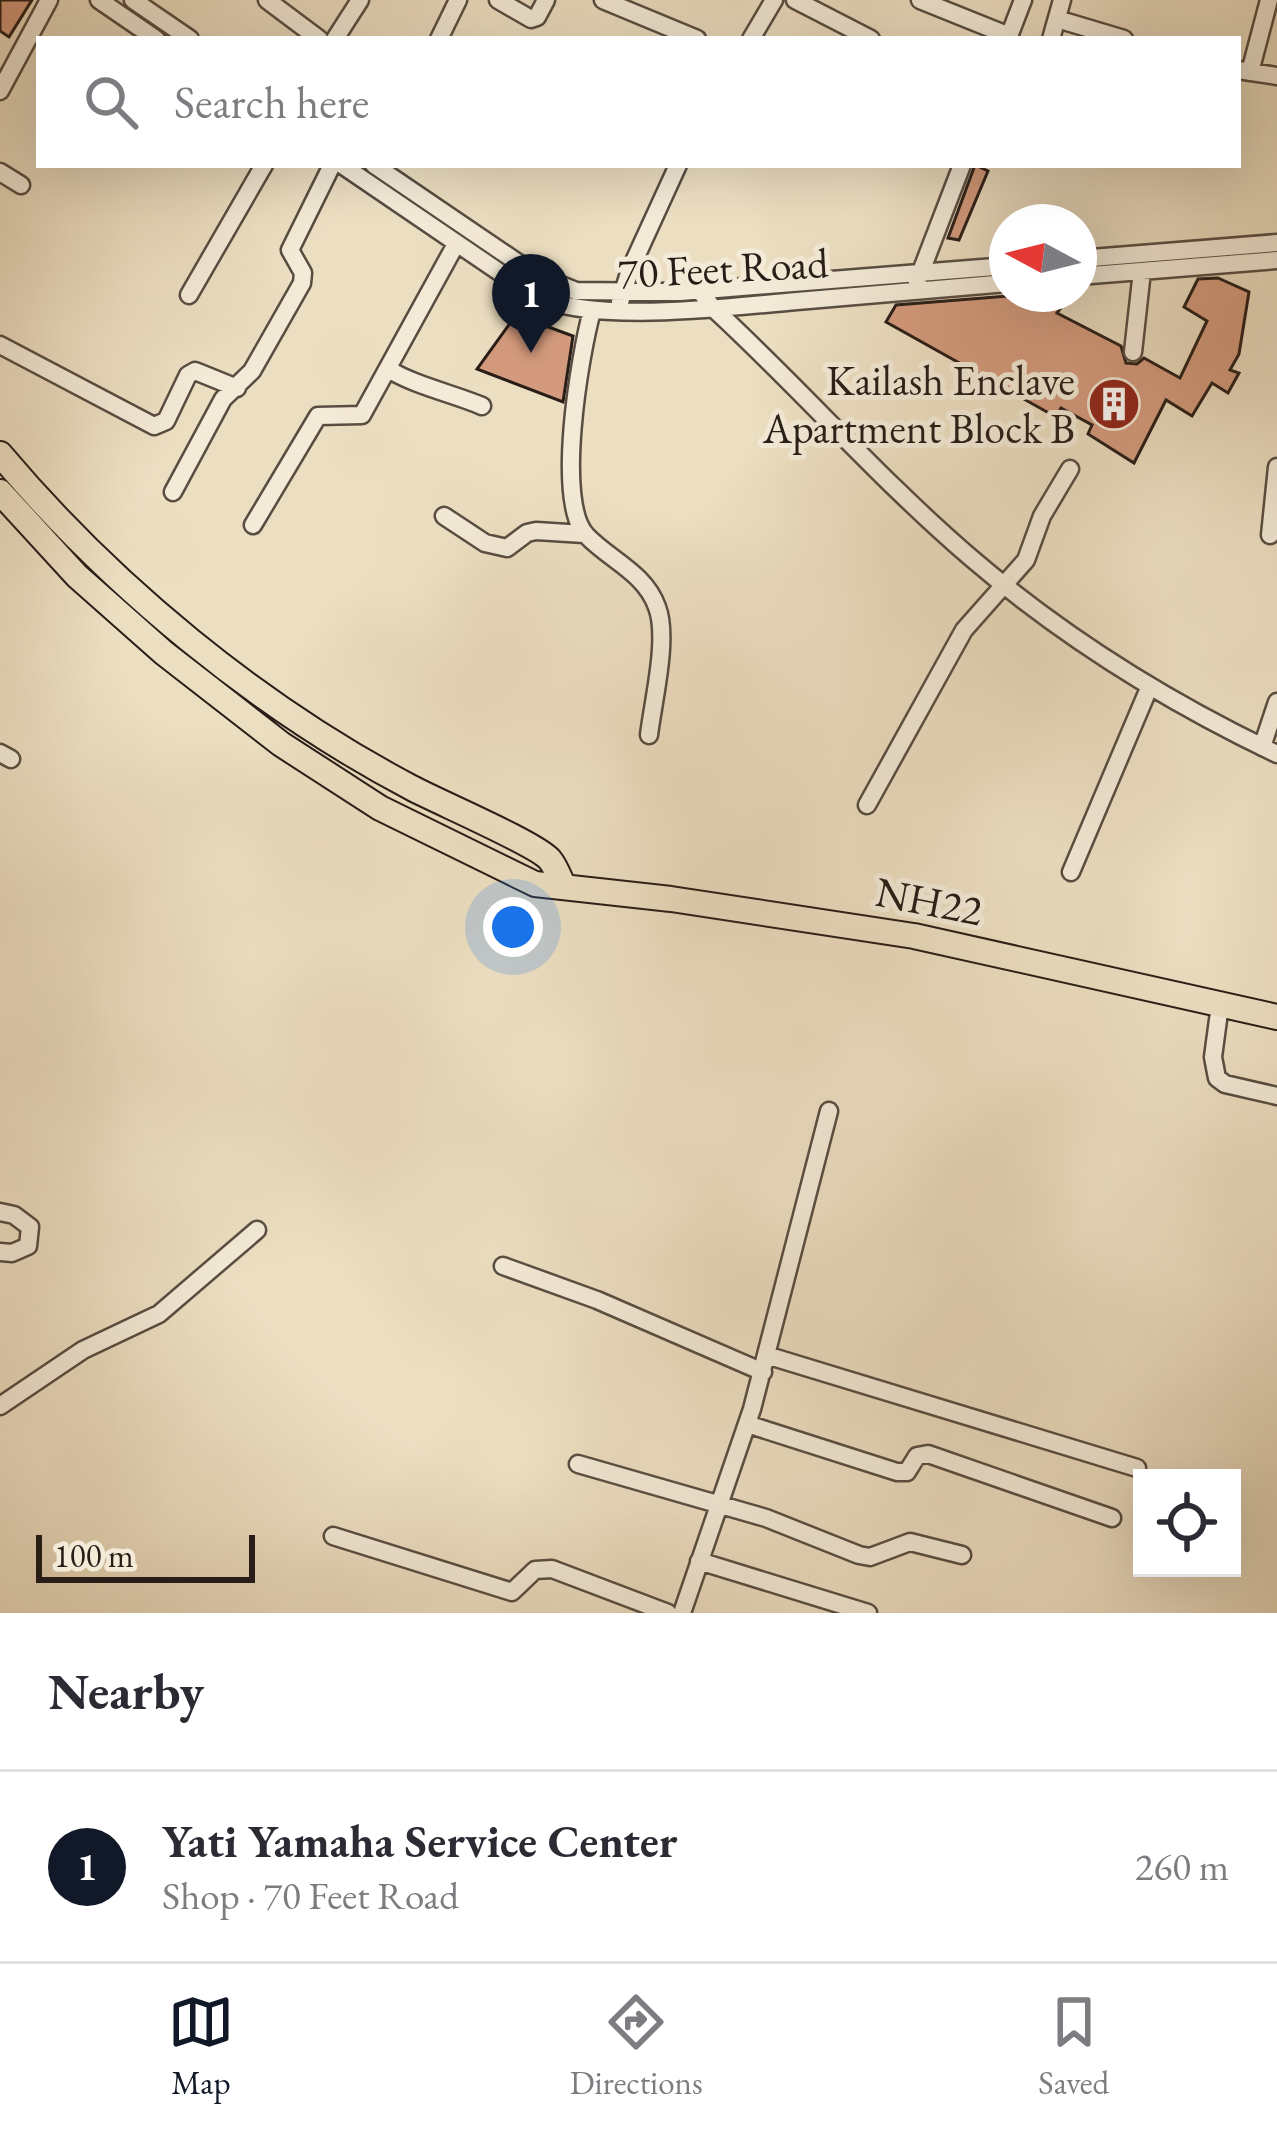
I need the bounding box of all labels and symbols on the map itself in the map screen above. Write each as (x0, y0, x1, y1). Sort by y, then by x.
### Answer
north arrow (989, 204, 1097, 312)
street label: 70 Feet Road (616, 235, 830, 301)
pin: 1 (492, 254, 570, 353)
place label: Kailash Enclave Apartment Block B (762, 353, 1075, 456)
building icon: Kailash Enclave Apartment Block B (1086, 376, 1142, 432)
street label: NH22 (871, 864, 987, 938)
your location (483, 897, 543, 957)
scale bar (36, 1529, 255, 1582)

